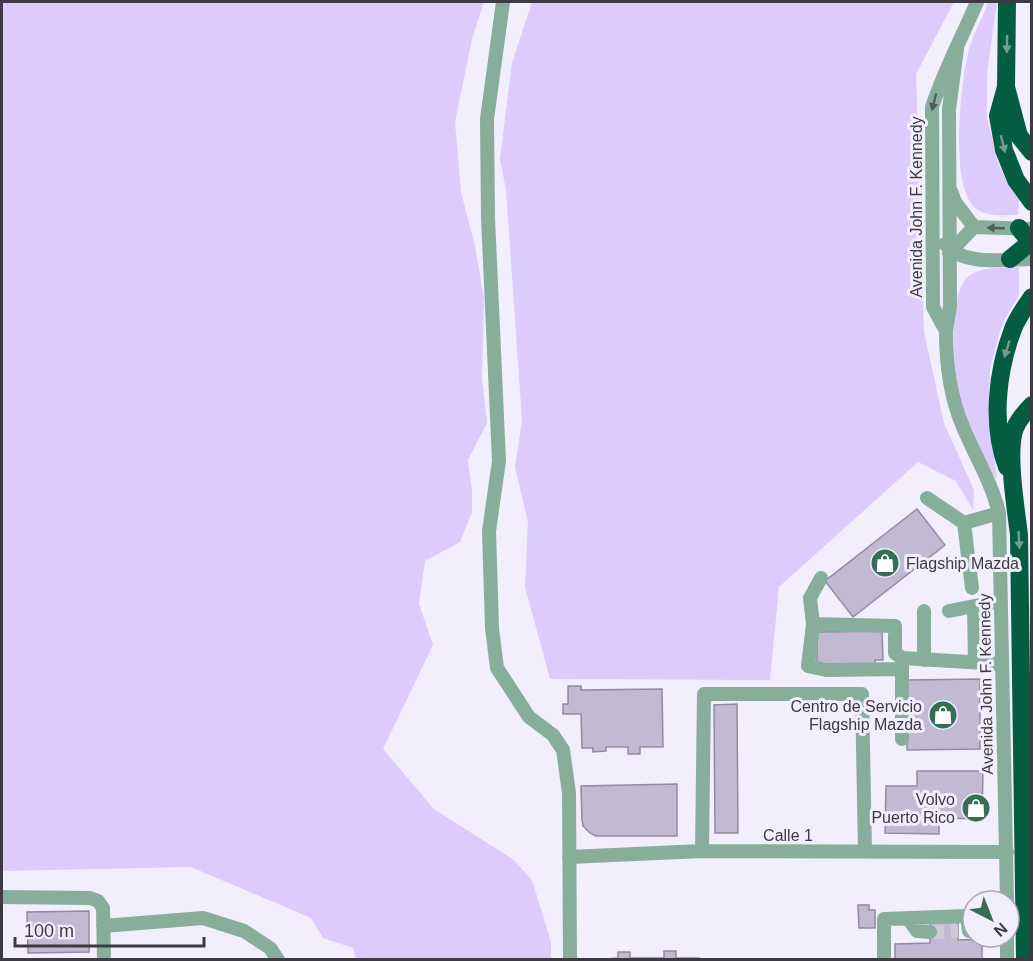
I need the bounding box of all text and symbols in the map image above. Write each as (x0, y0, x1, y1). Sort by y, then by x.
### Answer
one-way arrow (1002, 35, 1011, 54)
one-way arrow (929, 93, 939, 112)
street label: Avenida John F. Kennedy (908, 116, 925, 298)
one-way arrow (998, 135, 1008, 153)
one-way arrow (987, 223, 1006, 232)
one-way arrow (1002, 340, 1011, 358)
one-way arrow (1014, 531, 1023, 550)
shop icon: Flagship Mazda (869, 547, 901, 579)
place label: Flagship Mazda (906, 555, 1019, 572)
street label: Avenida John F. Kennedy (976, 593, 996, 775)
place label: Centro de Servicio Flagship Mazda (790, 698, 922, 733)
shop icon: Centro de Servicio Flagship Mazda (927, 699, 959, 731)
place label: Volvo Puerto Rico (871, 791, 955, 826)
shop icon: Volvo Puerto Rico (960, 792, 992, 824)
street label: Calle 1 (763, 827, 813, 844)
north arrow (961, 889, 1021, 949)
scale bar (15, 910, 204, 948)
text: N (991, 920, 1011, 940)
text: 100 m (24, 921, 74, 941)

